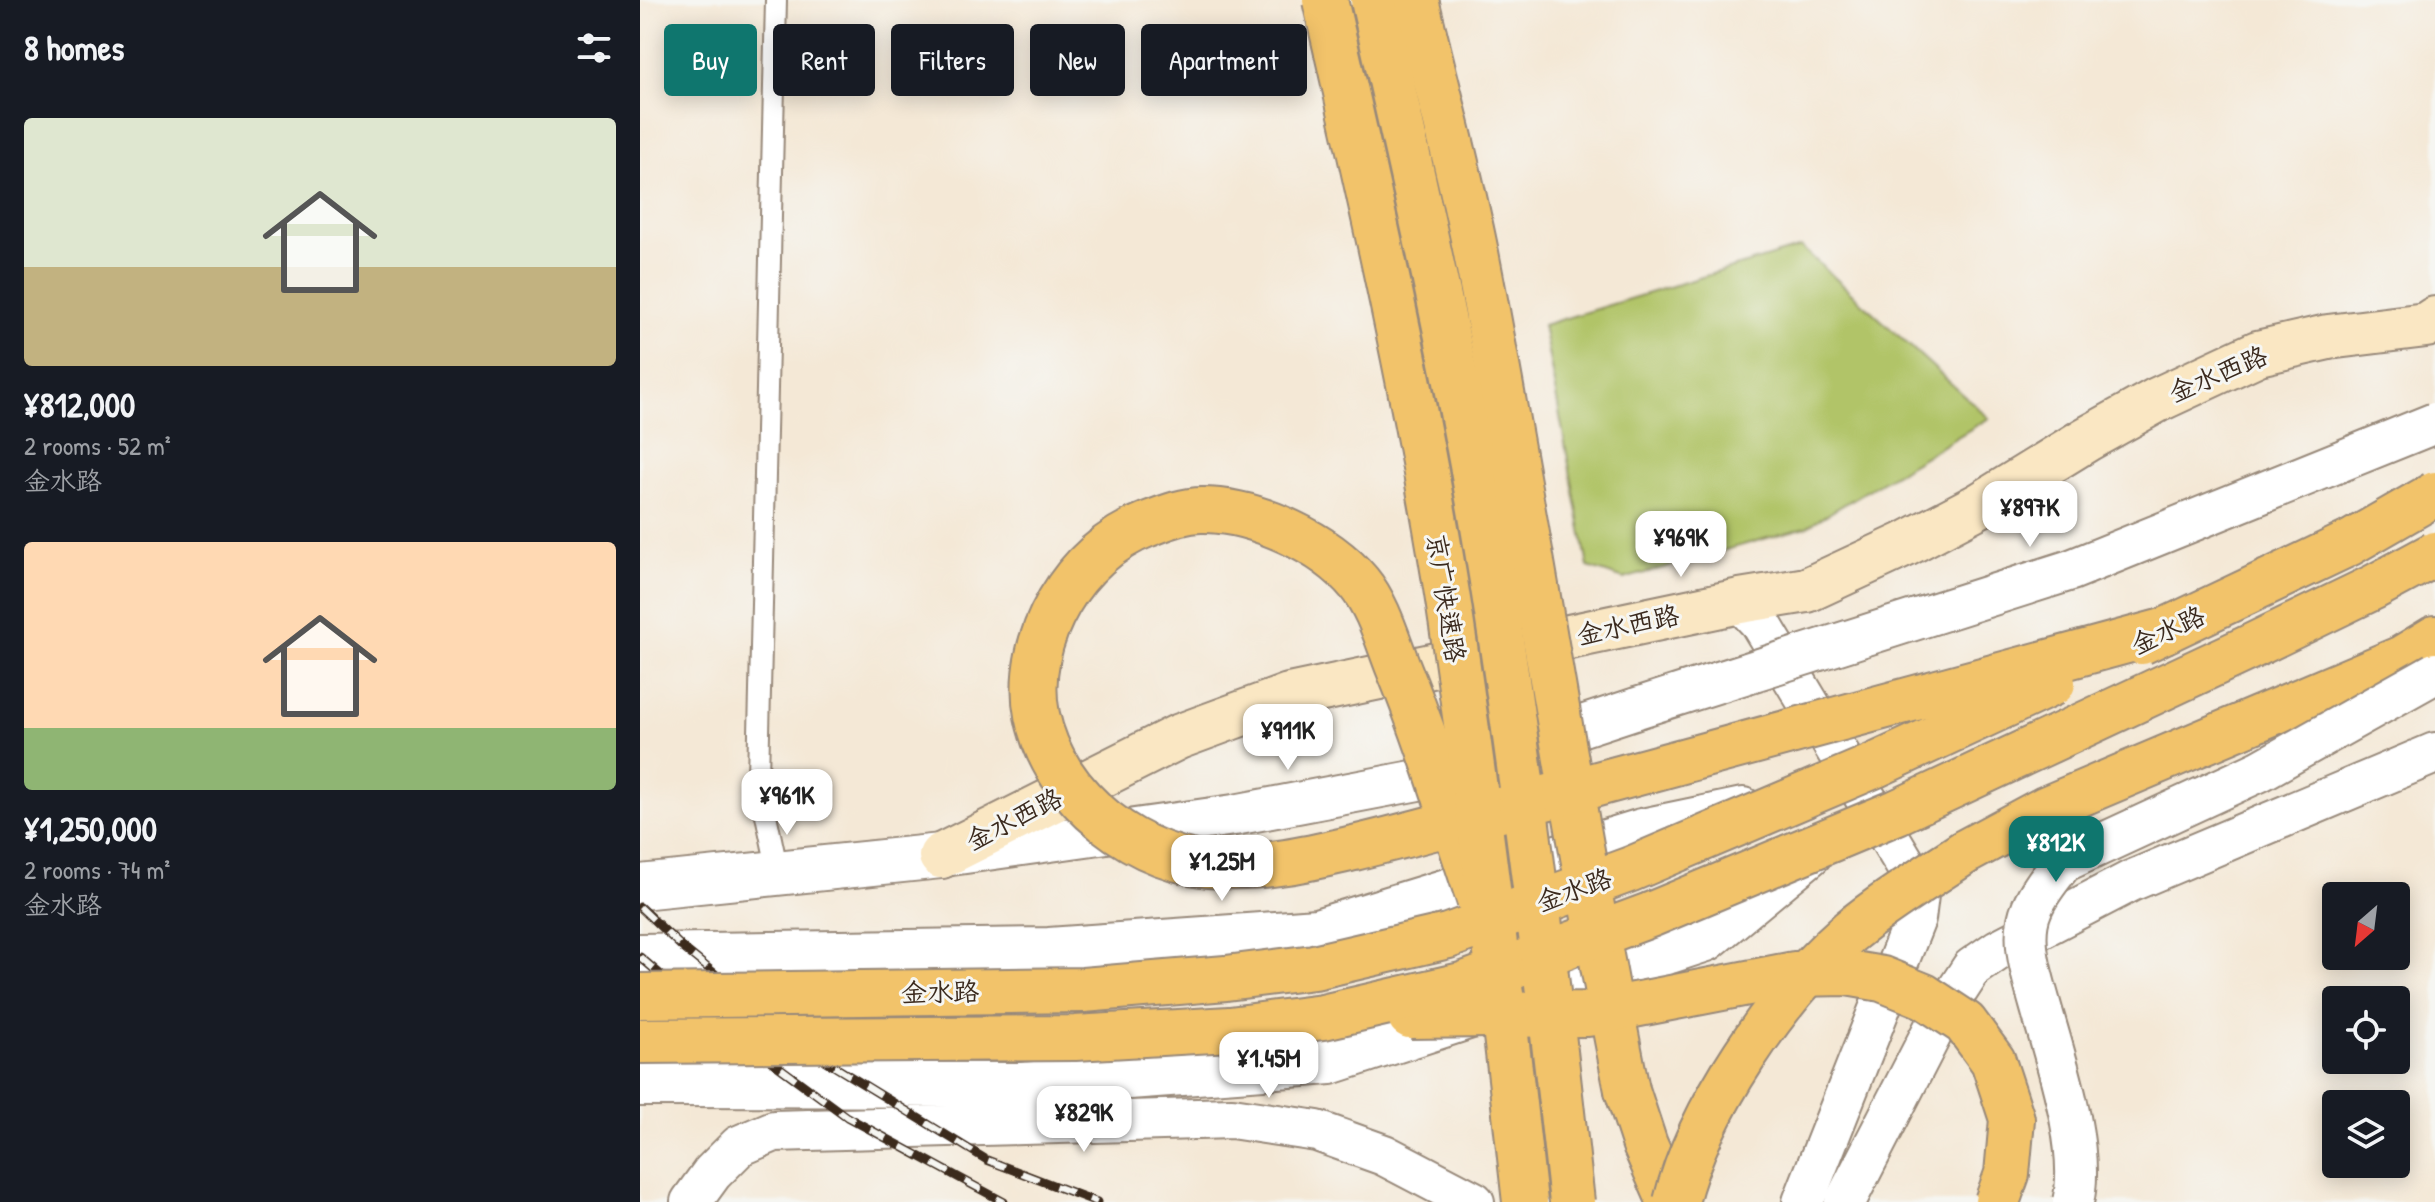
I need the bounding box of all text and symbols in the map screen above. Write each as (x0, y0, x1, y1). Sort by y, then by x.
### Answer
chip: Buy (664, 24, 757, 96)
chip: Rent (773, 24, 875, 96)
chip: Filters (891, 24, 1014, 96)
chip: New (1030, 24, 1125, 96)
chip: Apartment (1141, 24, 1307, 96)
text: 8 homes (24, 25, 124, 71)
icon: filters (572, 26, 616, 70)
icon: home (248, 170, 392, 314)
street label: 金水西路 (2163, 337, 2273, 410)
text: ¥812,000 (24, 382, 135, 428)
text: 2 rooms · 52 m² (24, 428, 171, 463)
text: 金水路 (24, 463, 102, 498)
pin: ¥897K (1974, 481, 2086, 549)
text: ¥897K (2000, 489, 2060, 524)
pin: ¥969K (1625, 511, 1737, 579)
text: ¥969K (1653, 519, 1709, 554)
street label: 京广快速路 (1419, 531, 1474, 665)
icon: home (248, 594, 392, 738)
street label: 金水西路 (1573, 597, 1682, 652)
street label: 金水路 (2125, 597, 2211, 662)
pin: ¥911K (1232, 704, 1344, 772)
text: ¥911K (1261, 712, 1315, 747)
pin: ¥961K (731, 769, 843, 837)
text: ¥961K (759, 777, 815, 812)
street label: 金水西路 (959, 779, 1068, 858)
text: ¥1,250,000 (24, 806, 157, 852)
pin: ¥812K (2000, 816, 2112, 884)
text: ¥812K (2027, 824, 2085, 859)
pin: ¥1.25M (1157, 835, 1287, 903)
text: ¥1.25M (1189, 843, 1255, 878)
text: 2 rooms · 74 m² (24, 852, 170, 887)
street label: 金水路 (1531, 860, 1616, 919)
north arrow (2322, 882, 2410, 970)
map controls (2322, 882, 2410, 1178)
text: 金水路 (24, 887, 102, 922)
street label: 金水路 (901, 973, 979, 1010)
button: locate (2322, 986, 2410, 1074)
pin: ¥1.45M (1204, 1032, 1334, 1100)
text: ¥1.45M (1237, 1040, 1301, 1075)
pin: ¥829K (1028, 1086, 1140, 1154)
button: layers (2322, 1090, 2410, 1178)
text: ¥829K (1055, 1094, 1113, 1129)

